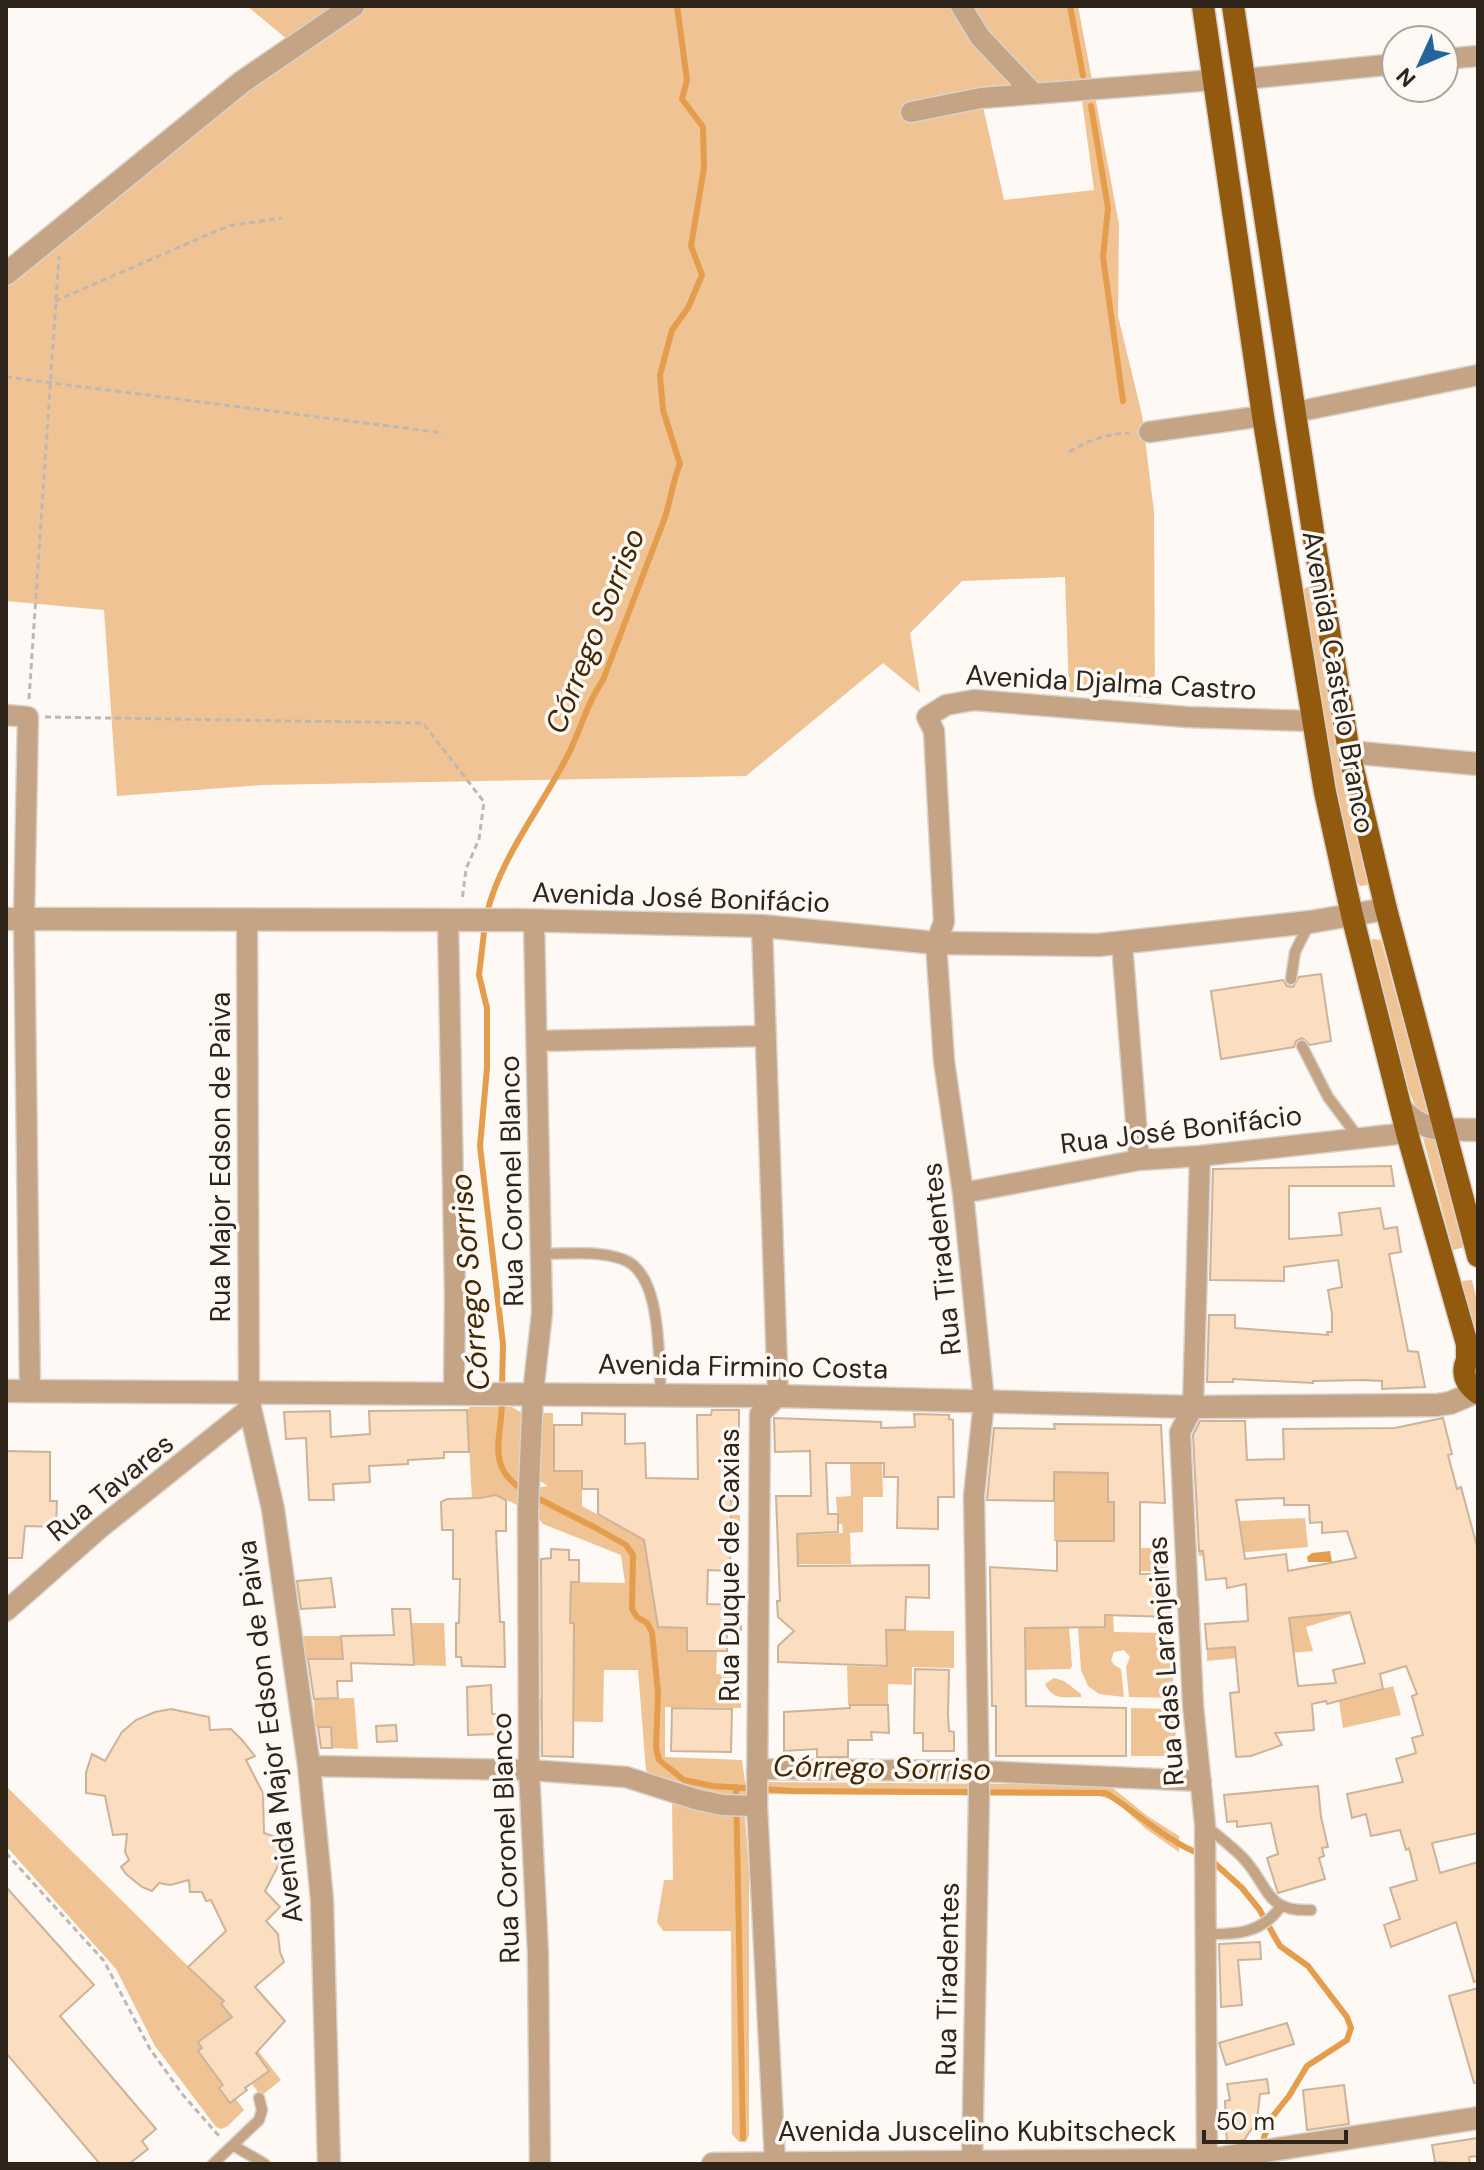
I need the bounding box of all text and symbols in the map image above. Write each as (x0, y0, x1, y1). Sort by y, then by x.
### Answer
north arrow (1380, 24, 1460, 104)
text: N (1390, 62, 1422, 93)
water label: Córrego Sorriso (536, 522, 653, 739)
street label: Avenida Castelo Branco (1294, 528, 1383, 836)
street label: Avenida Djalma Castro (964, 656, 1257, 709)
street label: Avenida José Bonifácio (531, 874, 831, 921)
street label: Rua Major Edson de Paiva (202, 992, 239, 1322)
street label: Rua Coronel Blanco (491, 1055, 532, 1307)
street label: Rua José Bonifácio (1058, 1096, 1304, 1163)
street label: Rua Tiradentes (913, 1161, 970, 1357)
water label: Córrego Sorriso (441, 1172, 498, 1392)
street label: Avenida Firmino Costa (598, 1345, 888, 1388)
street label: Rua Tavares (39, 1425, 181, 1550)
street label: Rua Duque de Caxias (711, 1428, 748, 1702)
street label: Rua das Laranjeiras (1138, 1535, 1193, 1787)
street label: Avenida Major Edson de Paiva (228, 1538, 311, 1925)
street label: Rua Coronel Blanco (483, 1712, 528, 1964)
water label: Córrego Sorriso (773, 1746, 991, 1789)
street label: Rua Tiradentes (927, 1882, 968, 2076)
scale bar (1204, 2094, 1346, 2144)
text: 50 m (1216, 2106, 1275, 2137)
street label: Avenida Juscelino Kubitscheck (778, 2113, 1176, 2150)

